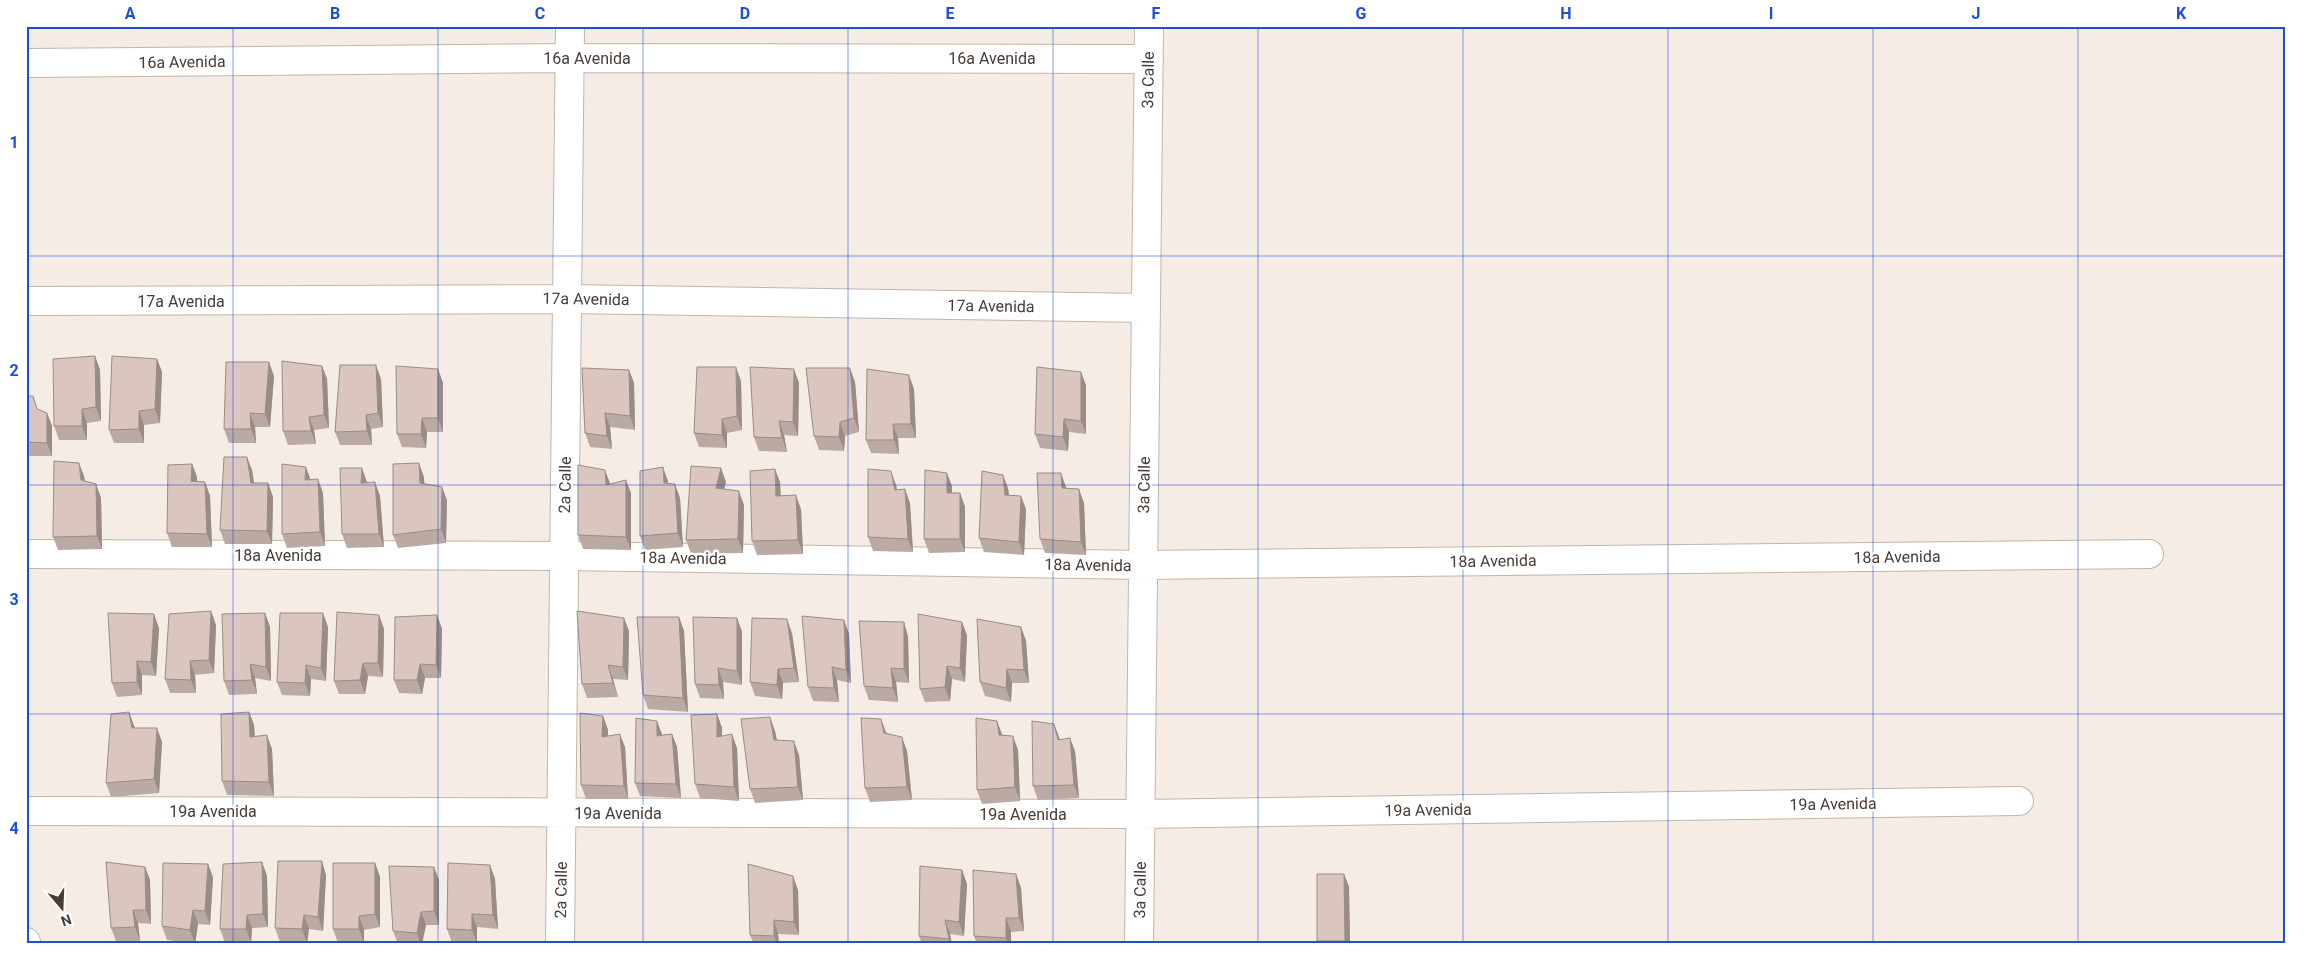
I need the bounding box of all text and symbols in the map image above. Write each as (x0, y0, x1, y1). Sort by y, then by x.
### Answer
text: A (125, 4, 136, 23)
text: B (330, 4, 340, 23)
text: C (535, 4, 545, 23)
text: D (740, 4, 750, 23)
text: E (946, 4, 955, 23)
text: F (1152, 4, 1161, 23)
text: G (1356, 4, 1367, 23)
text: H (1560, 4, 1572, 23)
text: I (1769, 4, 1773, 23)
text: J (1972, 4, 1980, 23)
text: K (2176, 4, 2187, 23)
street label: 16a Avenida (543, 49, 631, 68)
street label: 16a Avenida (948, 49, 1036, 68)
street label: 3a Calle (1138, 51, 1158, 109)
street label: 16a Avenida (138, 52, 226, 72)
text: 1 (9, 133, 19, 152)
street label: 17a Avenida (542, 289, 630, 309)
street label: 17a Avenida (137, 292, 225, 311)
street label: 17a Avenida (947, 296, 1035, 316)
text: 2 (9, 361, 19, 380)
street label: 2a Calle (555, 456, 575, 514)
street label: 3a Calle (1134, 456, 1154, 514)
street label: 18a Avenida (234, 546, 322, 565)
street label: 18a Avenida (1853, 547, 1941, 567)
street label: 18a Avenida (639, 548, 727, 568)
street label: 18a Avenida (1449, 551, 1537, 571)
street label: 18a Avenida (1044, 555, 1132, 575)
text: 3 (9, 590, 19, 609)
street label: 19a Avenida (1789, 794, 1877, 814)
street label: 19a Avenida (1384, 800, 1472, 820)
street label: 19a Avenida (169, 802, 257, 821)
street label: 19a Avenida (574, 804, 662, 823)
street label: 19a Avenida (979, 805, 1067, 824)
text: 4 (9, 819, 19, 838)
street label: 2a Calle (551, 861, 571, 919)
street label: 3a Calle (1130, 861, 1150, 919)
north arrow (38, 882, 88, 932)
text: N (59, 911, 74, 929)

